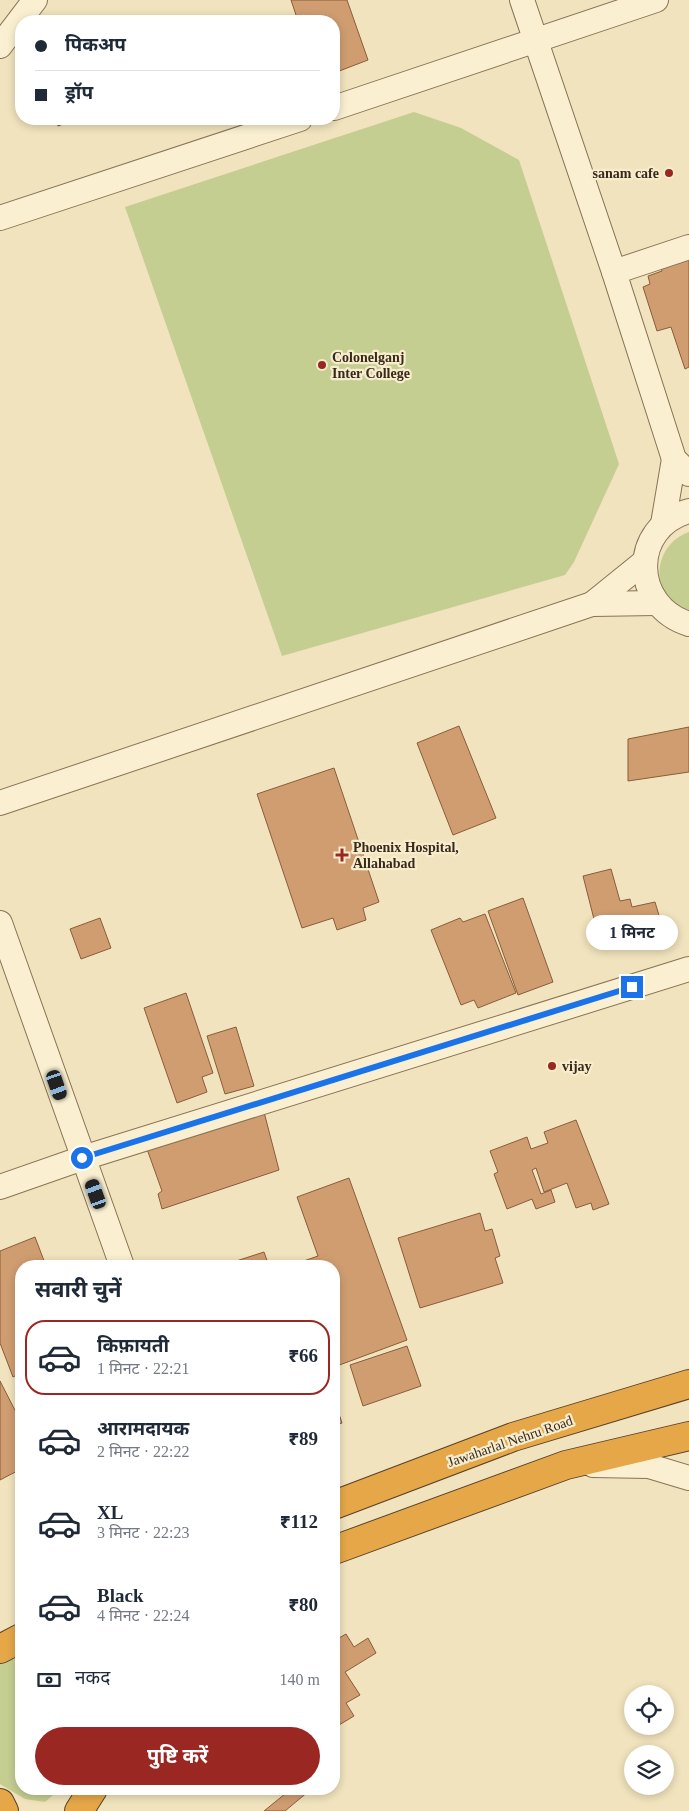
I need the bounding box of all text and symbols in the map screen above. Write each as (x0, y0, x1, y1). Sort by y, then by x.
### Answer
text: पिकअप (65, 34, 126, 55)
text: ड्रॉप (65, 82, 93, 103)
place label: sanam cafe (593, 166, 659, 181)
marker: sanam cafe (663, 167, 675, 179)
place label: Colonelganj Inter College (332, 350, 410, 381)
marker: Colonelganj Inter College (316, 359, 328, 371)
place label: Phoenix Hospital, Allahabad (353, 840, 459, 871)
marker: Phoenix Hospital, Allahabad (335, 848, 349, 862)
callout: 1 मिनट (586, 914, 678, 950)
text: 1 मिनट (609, 924, 655, 941)
route end (621, 976, 643, 998)
place label: vijay (562, 1059, 592, 1074)
marker: vijay (546, 1060, 558, 1072)
car (45, 1068, 68, 1102)
route start (71, 1147, 93, 1169)
car (83, 1177, 108, 1211)
text: सवारी चुनें (35, 1277, 121, 1302)
icon: car (37, 1335, 82, 1380)
text: किफ़ायती (97, 1335, 169, 1356)
text: ₹66 (288, 1345, 318, 1366)
text: 1 मिनट · 22:21 (97, 1360, 189, 1377)
street label: Jawaharlal Nehru Road (446, 1413, 575, 1470)
icon: car (37, 1418, 82, 1463)
text: आरामदायक (97, 1418, 189, 1439)
text: ₹89 (288, 1428, 318, 1449)
text: 2 मिनट · 22:22 (97, 1443, 189, 1460)
icon: car (37, 1501, 82, 1546)
text: XL (97, 1502, 123, 1523)
text: ₹112 (280, 1511, 318, 1532)
text: 3 मिनट · 22:23 (97, 1524, 189, 1541)
icon: car (37, 1584, 82, 1629)
text: Black (97, 1585, 143, 1606)
text: ₹80 (288, 1594, 318, 1615)
text: 4 मिनट · 22:24 (97, 1607, 189, 1624)
icon: cash (35, 1666, 63, 1694)
text: नकद (75, 1667, 110, 1688)
text: 140 m (280, 1671, 320, 1688)
map controls (624, 1685, 674, 1795)
button: locate (624, 1685, 674, 1735)
button: पुष्टि करें (35, 1727, 320, 1785)
button: layers (624, 1745, 674, 1795)

